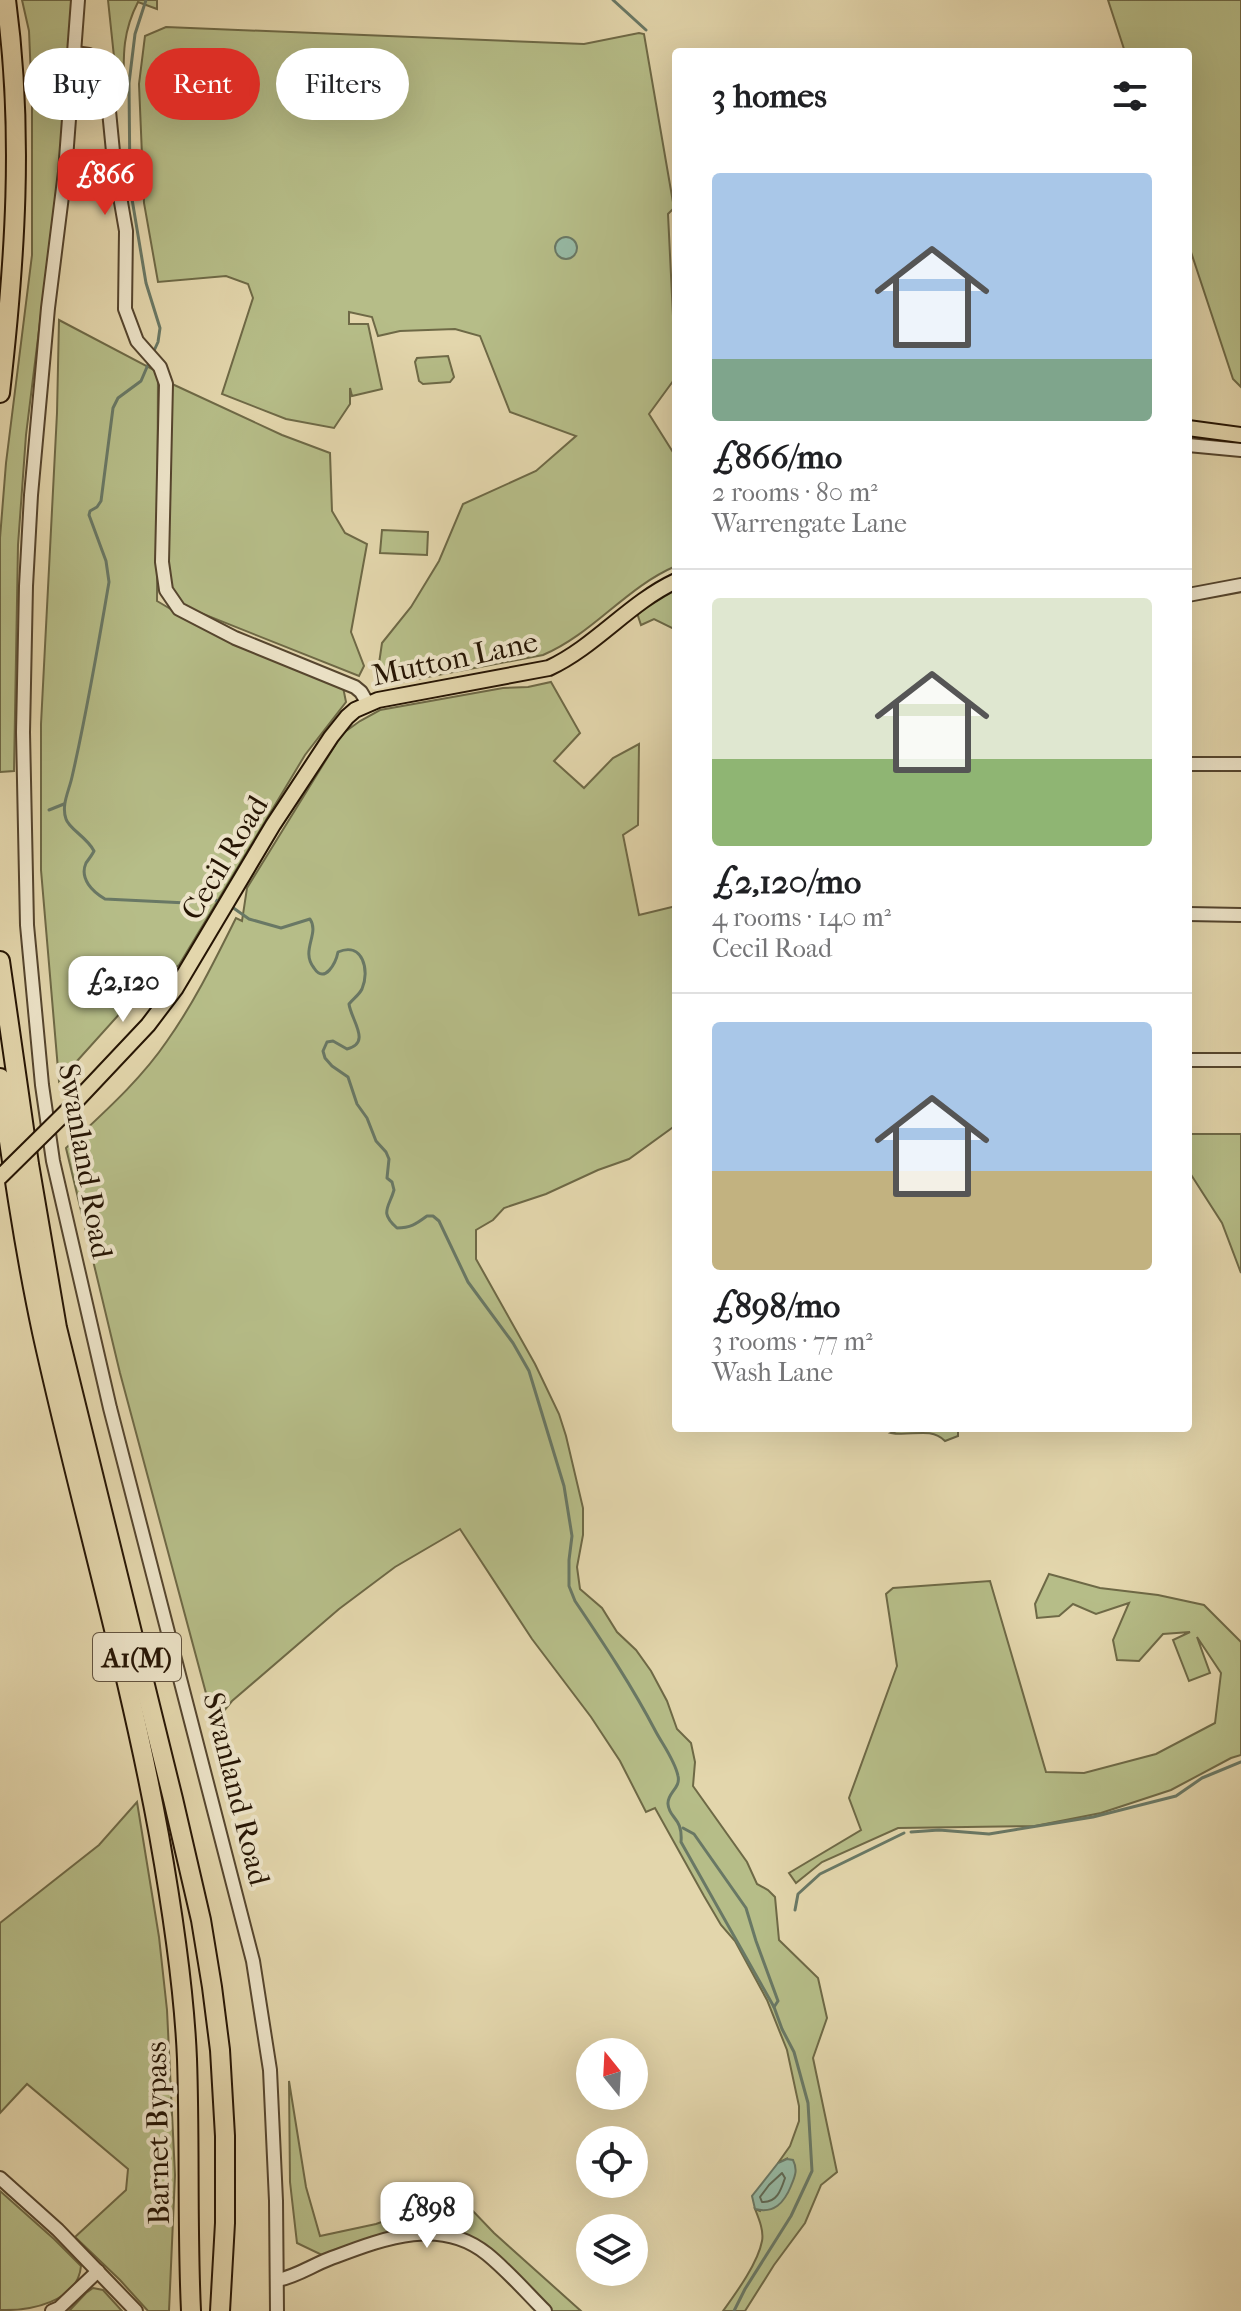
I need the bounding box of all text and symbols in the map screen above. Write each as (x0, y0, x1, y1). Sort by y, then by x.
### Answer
chip: Buy (24, 48, 129, 120)
chip: Rent (145, 48, 260, 120)
chip: Filters (276, 48, 409, 120)
icon: filters (1108, 74, 1152, 118)
text: 3 homes (712, 76, 827, 116)
pin: £866 (58, 149, 152, 217)
text: £866 (76, 159, 134, 190)
icon: home (860, 225, 1004, 369)
text: £866/mo (712, 437, 842, 477)
text: 2 rooms · 80 m² (712, 477, 878, 508)
text: Warrengate Lane (712, 508, 907, 539)
street label: Mutton Lane (369, 624, 541, 694)
icon: home (860, 650, 1004, 794)
street label: Cecil Road (174, 789, 276, 926)
text: £2,120/mo (712, 862, 861, 902)
text: 4 rooms · 140 m² (712, 902, 891, 933)
text: Cecil Road (712, 933, 832, 964)
pin: £2,120 (58, 956, 188, 1024)
text: £2,120 (86, 966, 160, 997)
street label: Swanland Road (51, 1061, 119, 1262)
icon: home (860, 1074, 1004, 1218)
text: £898/mo (712, 1286, 840, 1326)
text: 3 rooms · 77 m² (712, 1326, 873, 1357)
text: Wash Lane (712, 1357, 833, 1388)
road number: A1(M) (93, 1633, 181, 1681)
street label: Swanland Road (195, 1689, 277, 1890)
north arrow (576, 2038, 648, 2110)
map controls (576, 2038, 648, 2286)
street label: Barnet Bypass (139, 2041, 177, 2225)
button: locate (576, 2126, 648, 2198)
pin: £898 (380, 2182, 474, 2250)
text: £898 (398, 2192, 456, 2223)
button: layers (576, 2214, 648, 2286)

